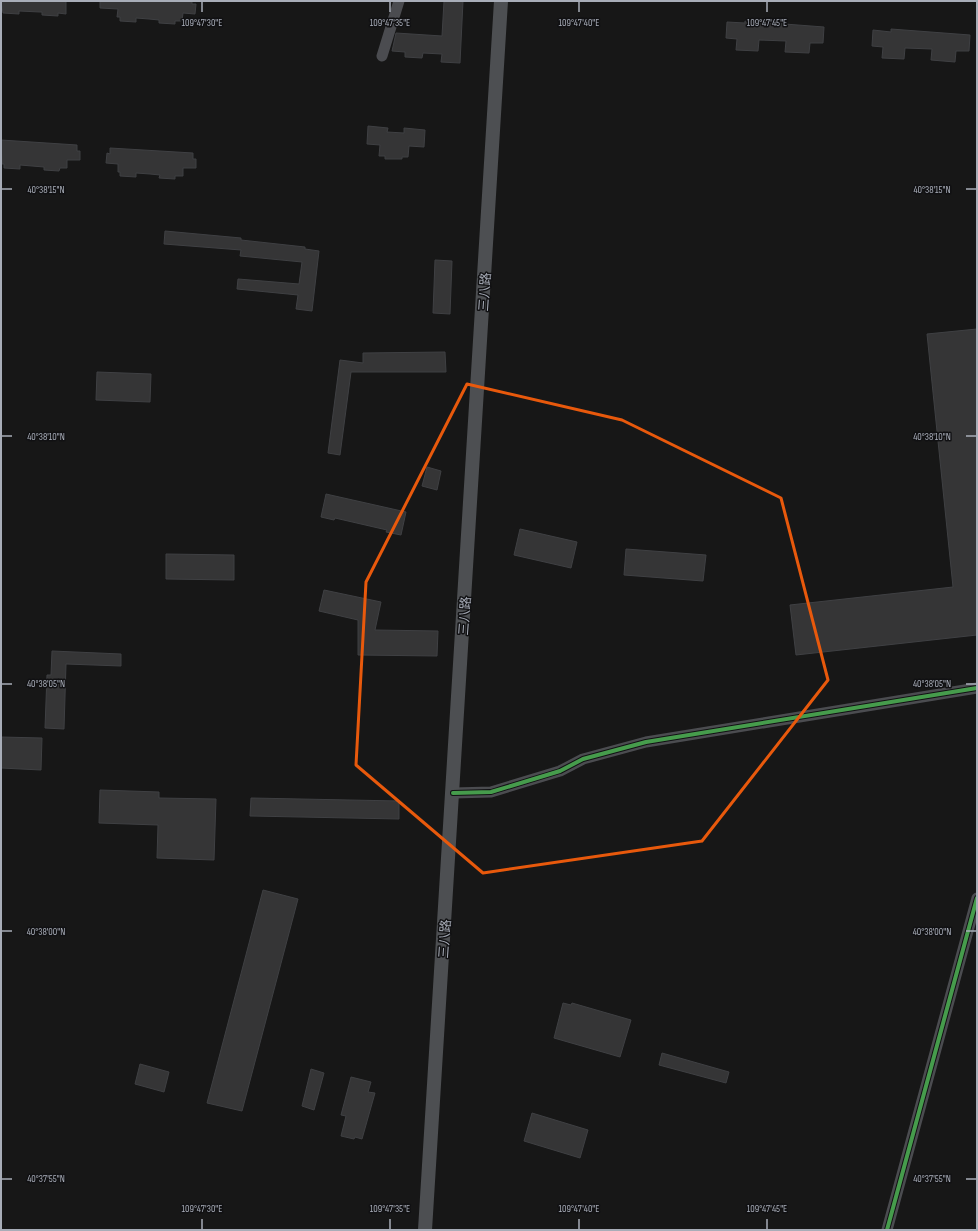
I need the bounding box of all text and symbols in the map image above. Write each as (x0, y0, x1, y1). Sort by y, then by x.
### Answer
text: 109°47'30"E (182, 17, 222, 29)
text: 109°47'35"E (370, 17, 410, 29)
text: 109°47'40"E (559, 17, 599, 29)
text: 109°47'45"E (747, 17, 787, 29)
text: 40°38'15"N (27, 184, 65, 196)
text: 40°38'15"N (913, 184, 951, 196)
street label: 三八路 (476, 272, 494, 312)
text: 40°38'10"N (27, 431, 65, 443)
text: 40°38'10"N (913, 431, 951, 443)
street label: 三八路 (456, 596, 474, 636)
text: 40°38'05"N (27, 678, 65, 690)
text: 40°38'05"N (913, 678, 951, 690)
street label: 三八路 (436, 919, 454, 959)
text: 40°38'00"N (27, 926, 65, 938)
text: 40°38'00"N (913, 926, 951, 938)
text: 40°37'55"N (27, 1173, 65, 1185)
text: 40°37'55"N (913, 1173, 951, 1185)
text: 109°47'30"E (182, 1203, 222, 1215)
text: 109°47'35"E (370, 1203, 410, 1215)
text: 109°47'40"E (559, 1203, 599, 1215)
text: 109°47'45"E (747, 1203, 787, 1215)

